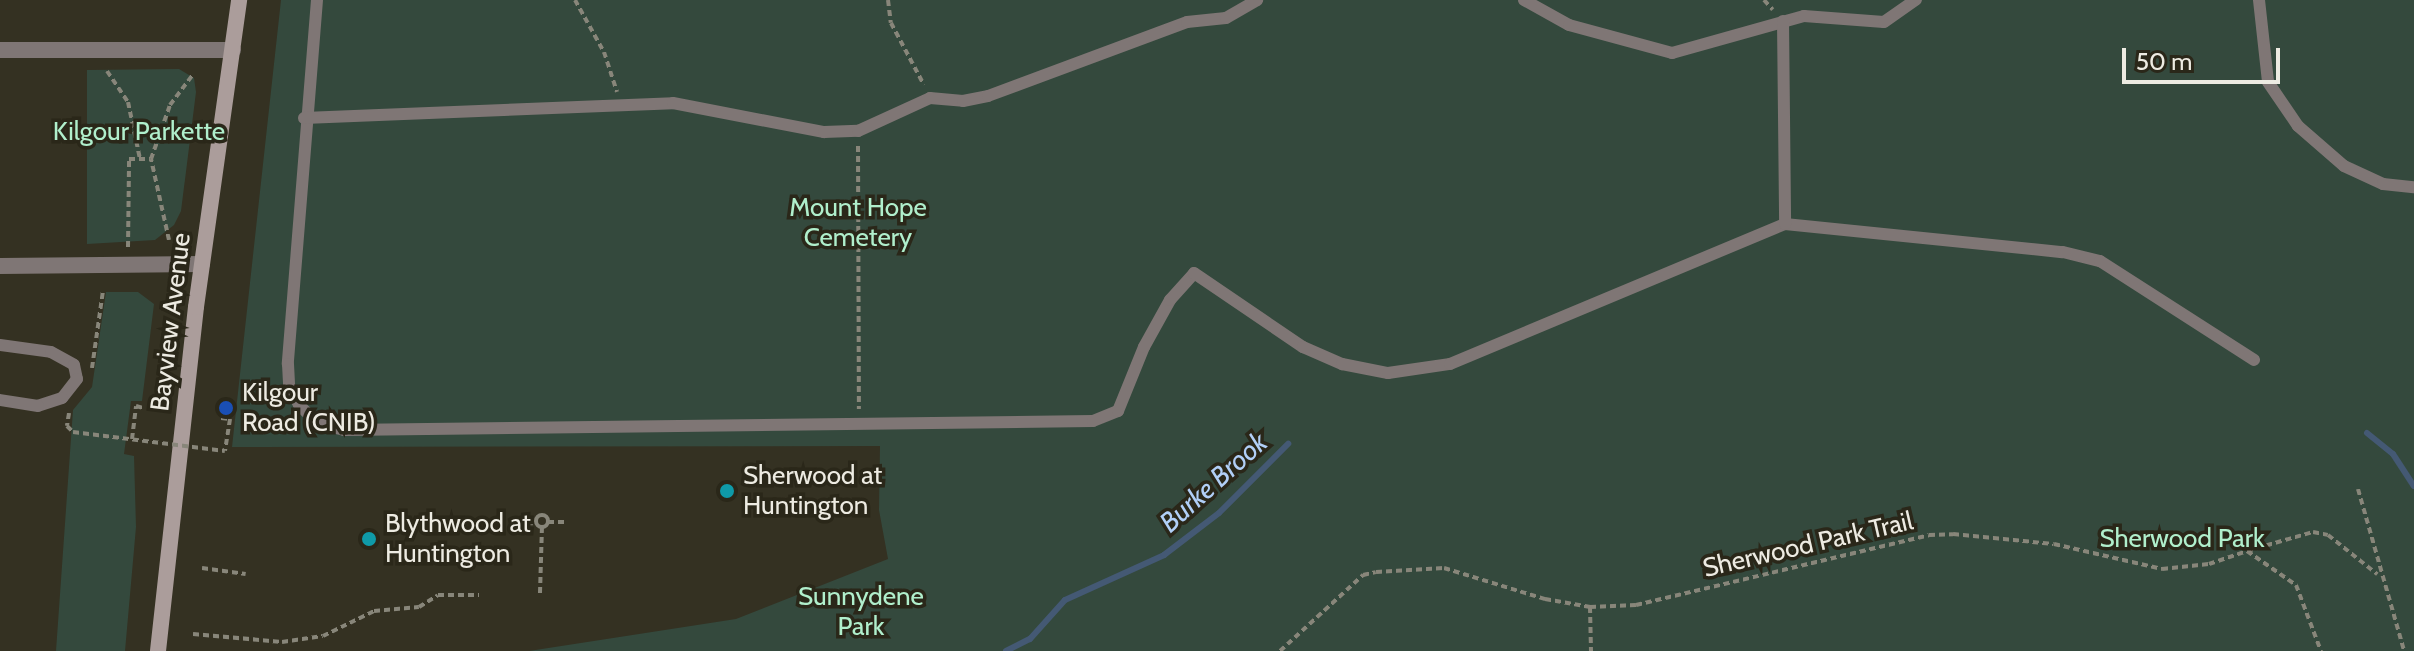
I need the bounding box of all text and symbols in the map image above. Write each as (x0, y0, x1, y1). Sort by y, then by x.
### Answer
scale bar (2126, 32, 2284, 82)
text: 50 m (2136, 47, 2192, 76)
park label: Kilgour Parkette (53, 116, 225, 148)
park label: Mount Hope Cemetery (789, 192, 927, 254)
street label: Bayview Avenue (145, 231, 197, 413)
place label: Kilgour Road (CNIB) (242, 377, 376, 438)
marker: Kilgour Road (CNIB) (217, 399, 235, 417)
water label: Burke Brook (1152, 425, 1274, 539)
place label: Sherwood at Huntington (743, 460, 882, 522)
marker: Sherwood at Huntington (718, 482, 736, 500)
street label: Sherwood Park Trail (1700, 506, 1916, 584)
place label: Blythwood at Huntington (385, 508, 531, 570)
park label: Sherwood Park (2099, 523, 2265, 555)
marker: Blythwood at Huntington (360, 530, 378, 548)
park label: Sunnydene Park (798, 581, 924, 642)

